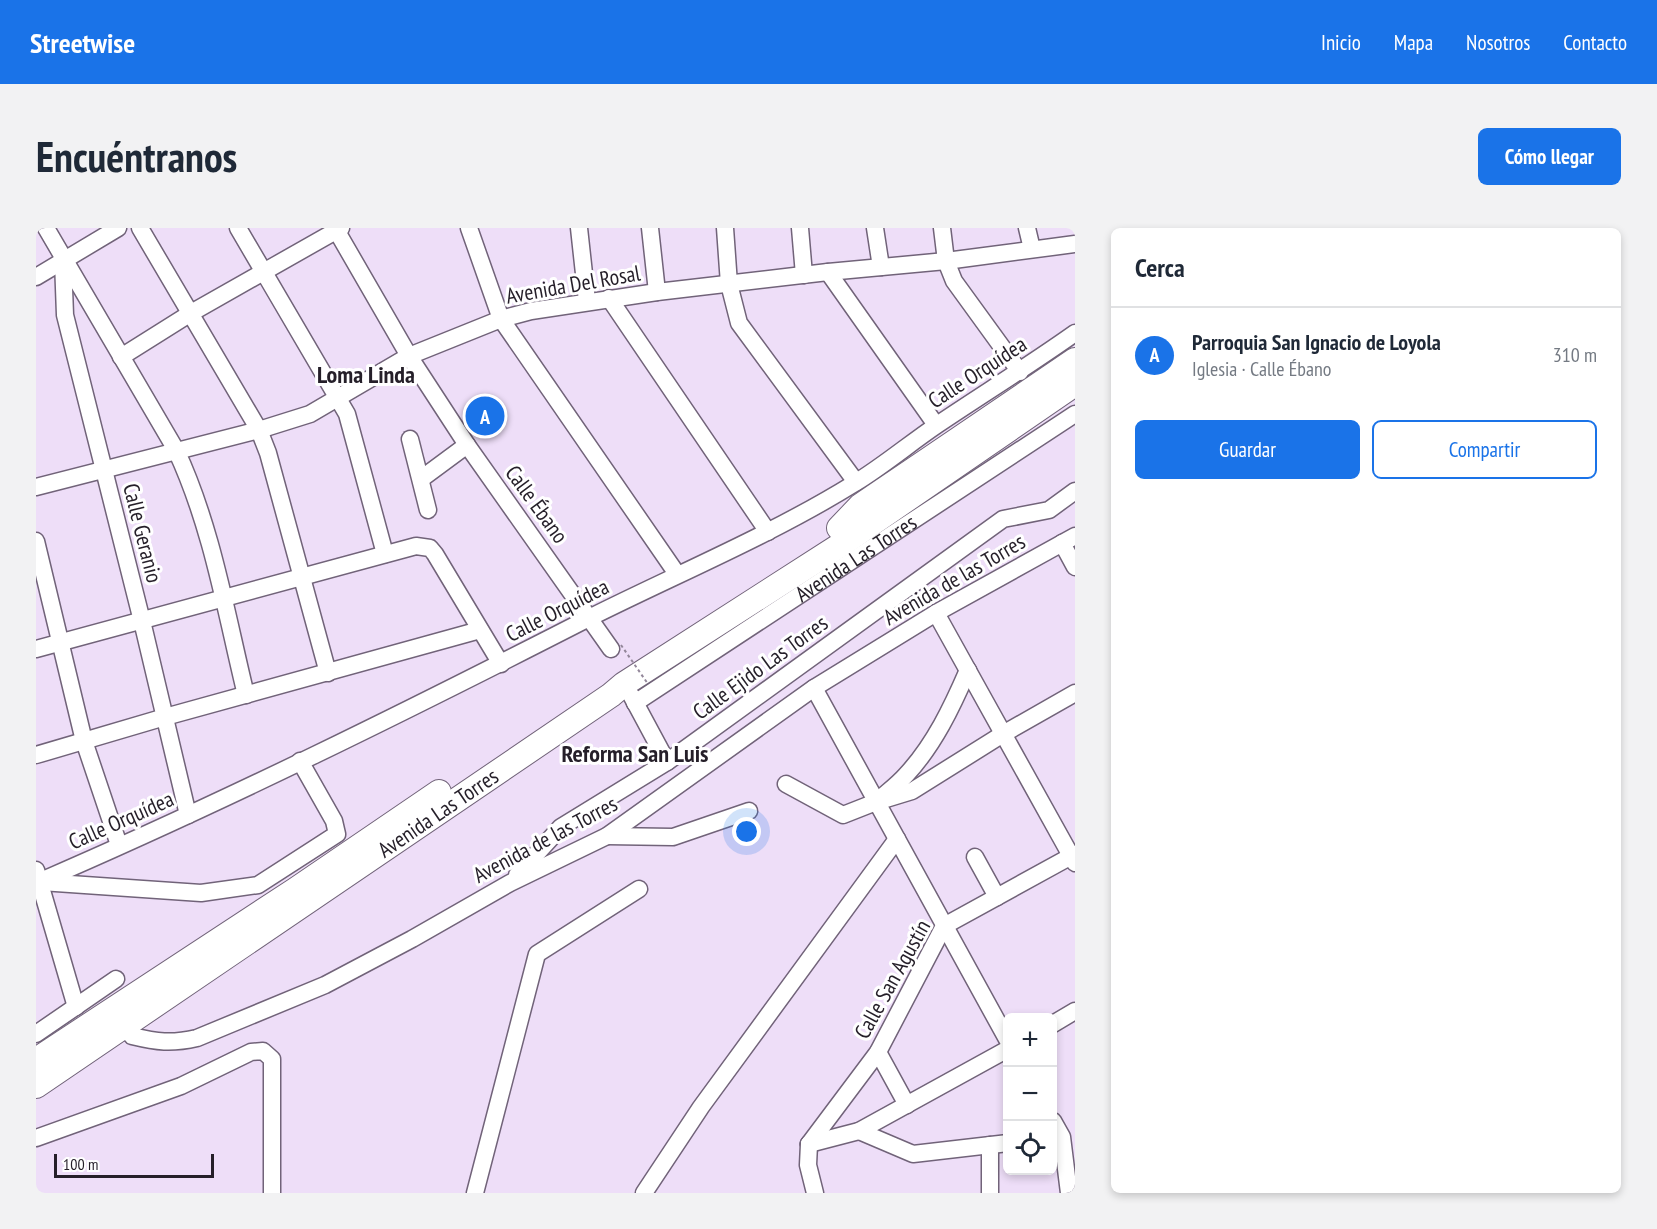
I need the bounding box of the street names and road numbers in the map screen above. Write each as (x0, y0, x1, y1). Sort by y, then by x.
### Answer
street label: Avenida Del Rosal (504, 258, 643, 310)
street label: Calle Orquídea (922, 330, 1032, 414)
street label: Calle Ébano (499, 460, 575, 548)
street label: Calle Geranio (117, 480, 169, 586)
street label: Avenida Las Torres (790, 508, 922, 608)
street label: Avenida de las Torres (878, 527, 1030, 631)
street label: Calle Orquídea (501, 572, 613, 648)
street label: Calle Ejido Las Torres (687, 609, 833, 725)
street label: Avenida Las Torres (372, 762, 504, 864)
street label: Calle Orquídea (64, 784, 178, 856)
street label: Avenida de las Torres (468, 789, 622, 889)
street label: Calle San Agustín (848, 915, 936, 1043)

